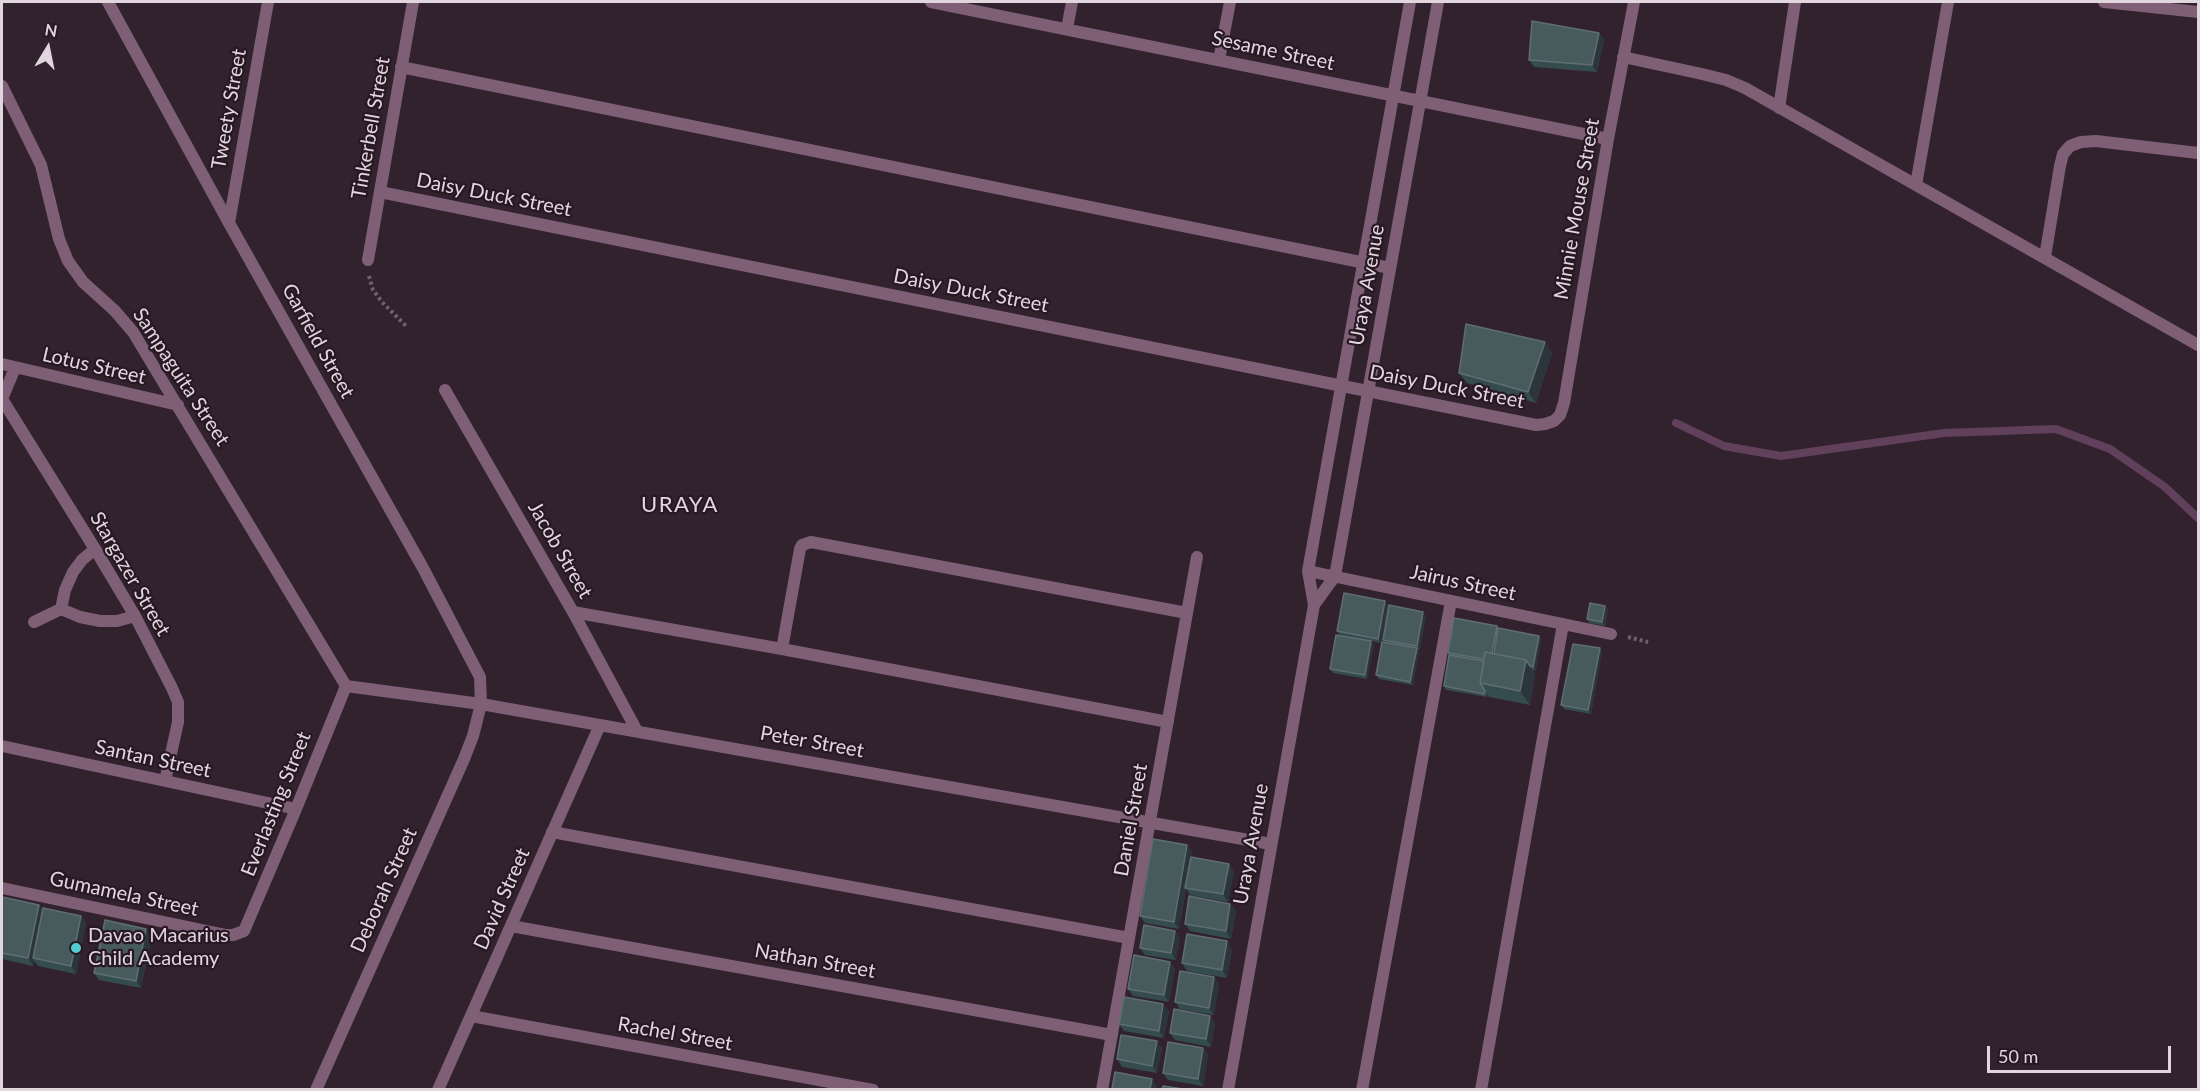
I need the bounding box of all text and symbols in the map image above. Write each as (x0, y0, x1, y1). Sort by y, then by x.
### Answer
north arrow (18, 18, 78, 78)
text: N (43, 19, 59, 40)
street label: Sesame Street (1209, 26, 1337, 76)
street label: Tweety Street (207, 47, 251, 171)
street label: Tinkerbell Street (347, 55, 395, 201)
street label: Minnie Mouse Street (1549, 116, 1605, 302)
street label: Daisy Duck Street (415, 168, 573, 222)
street label: Uraya Avenue (1345, 223, 1389, 347)
street label: Daisy Duck Street (892, 264, 1050, 318)
street label: Garfield Street (277, 279, 359, 403)
street label: Sampaguita Street (128, 304, 234, 450)
street label: Lotus Street (40, 342, 148, 390)
street label: Daisy Duck Street (1368, 360, 1526, 414)
district label: URAYA (641, 492, 719, 518)
street label: Jacob Street (523, 497, 597, 603)
street label: Stargazer Street (85, 508, 175, 640)
street label: Jairus Street (1408, 560, 1518, 606)
street label: Peter Street (758, 721, 866, 763)
street label: Everlasting Street (236, 728, 316, 880)
street label: Santan Street (93, 735, 213, 783)
street label: Daniel Street (1109, 762, 1153, 878)
street label: Uraya Avenue (1229, 782, 1273, 906)
street label: Deborah Street (346, 824, 422, 956)
street label: David Street (469, 844, 535, 954)
street label: Gumamela Street (47, 867, 201, 921)
place label: Davao Macarius Child Academy (88, 924, 229, 971)
street label: Nathan Street (753, 939, 877, 983)
marker: Davao Macarius Child Academy (69, 941, 83, 955)
street label: Rachel Street (616, 1012, 734, 1056)
scale bar (1990, 1034, 2174, 1072)
text: 50 m (1998, 1045, 2038, 1067)

